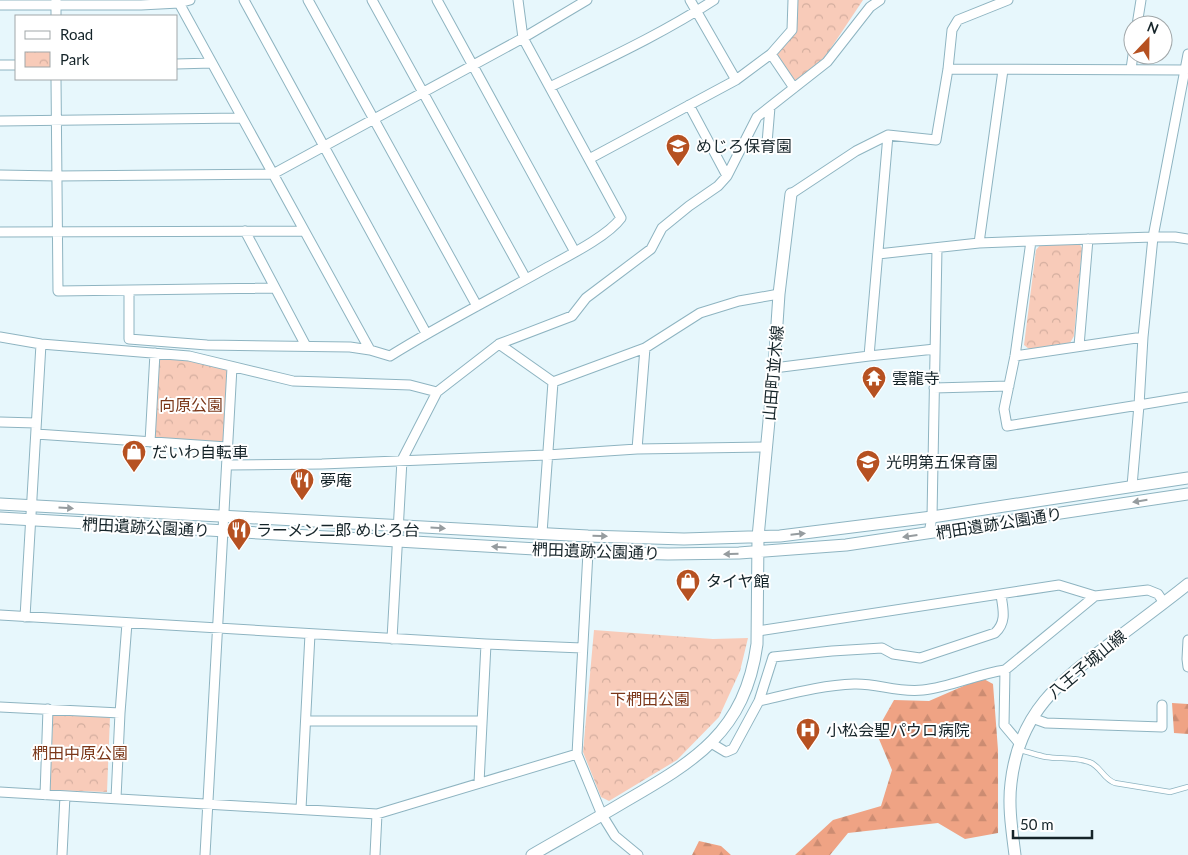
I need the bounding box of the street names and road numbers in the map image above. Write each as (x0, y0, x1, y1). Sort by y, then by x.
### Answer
street label: 山田町並木線 (759, 324, 786, 422)
street label: 椚田遺跡公園通り (934, 503, 1064, 542)
street label: 椚田遺跡公園通り (82, 514, 210, 539)
street label: 椚田遺跡公園通り (532, 539, 660, 562)
street label: 八王子城山線 (1044, 625, 1130, 702)

